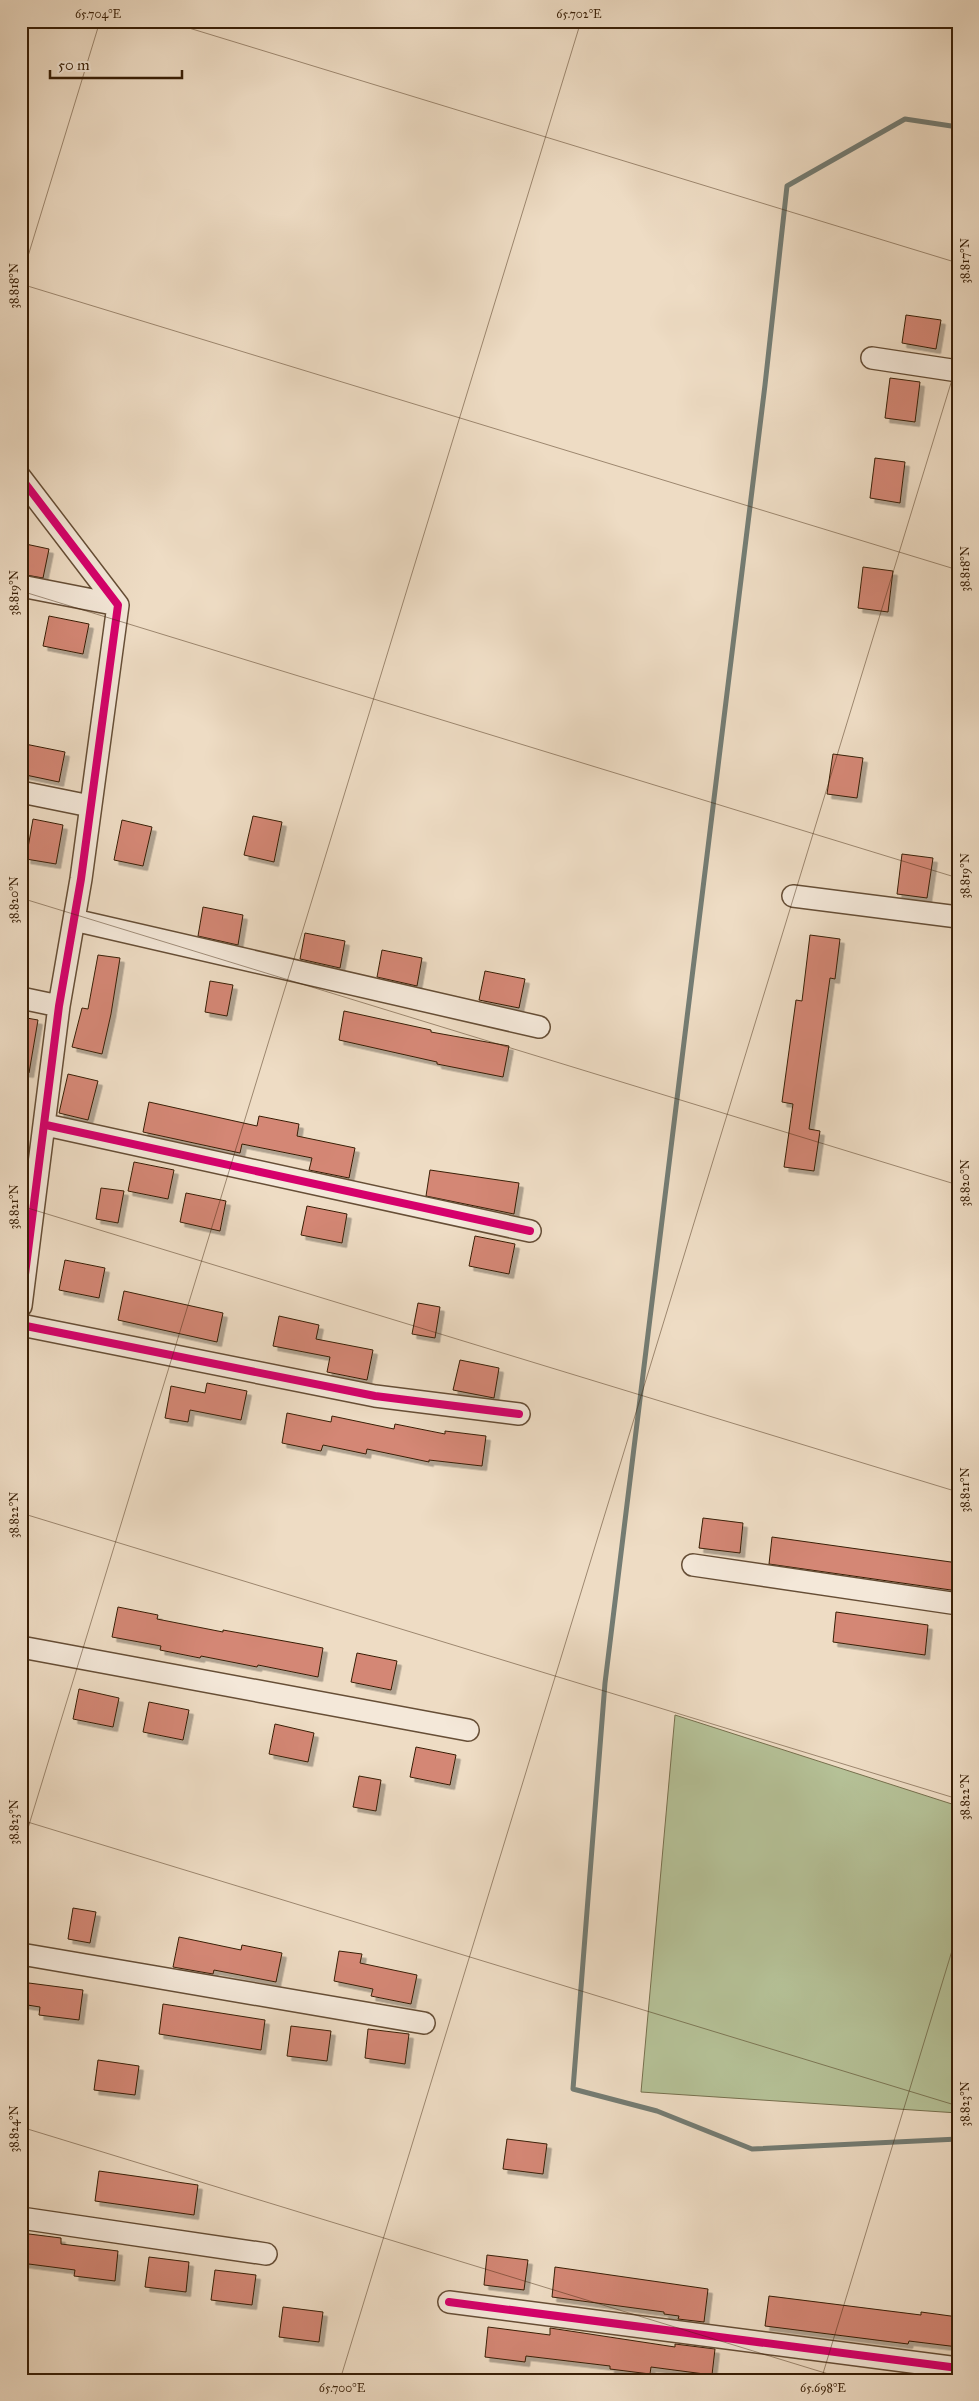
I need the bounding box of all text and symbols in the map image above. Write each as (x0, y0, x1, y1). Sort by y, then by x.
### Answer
text: 65.704°E (75, 7, 122, 21)
text: 65.702°E (556, 7, 602, 21)
scale bar (50, 48, 182, 80)
text: 50 m (58, 56, 90, 74)
text: 38.817°N (958, 238, 972, 284)
text: 38.818°N (7, 263, 21, 309)
text: 38.818°N (958, 546, 972, 592)
text: 38.819°N (7, 570, 21, 616)
text: 38.819°N (958, 853, 972, 899)
text: 38.820°N (7, 876, 21, 924)
text: 38.820°N (958, 1159, 972, 1207)
text: 38.821°N (7, 1184, 21, 1230)
text: 38.821°N (958, 1467, 972, 1513)
text: 38.822°N (7, 1492, 21, 1538)
text: 38.822°N (958, 1774, 972, 1820)
text: 38.823°N (7, 1799, 21, 1845)
text: 38.823°N (958, 2081, 972, 2127)
text: 38.824°N (7, 2105, 21, 2153)
text: 65.700°E (319, 2381, 366, 2395)
text: 65.698°E (800, 2381, 846, 2395)

